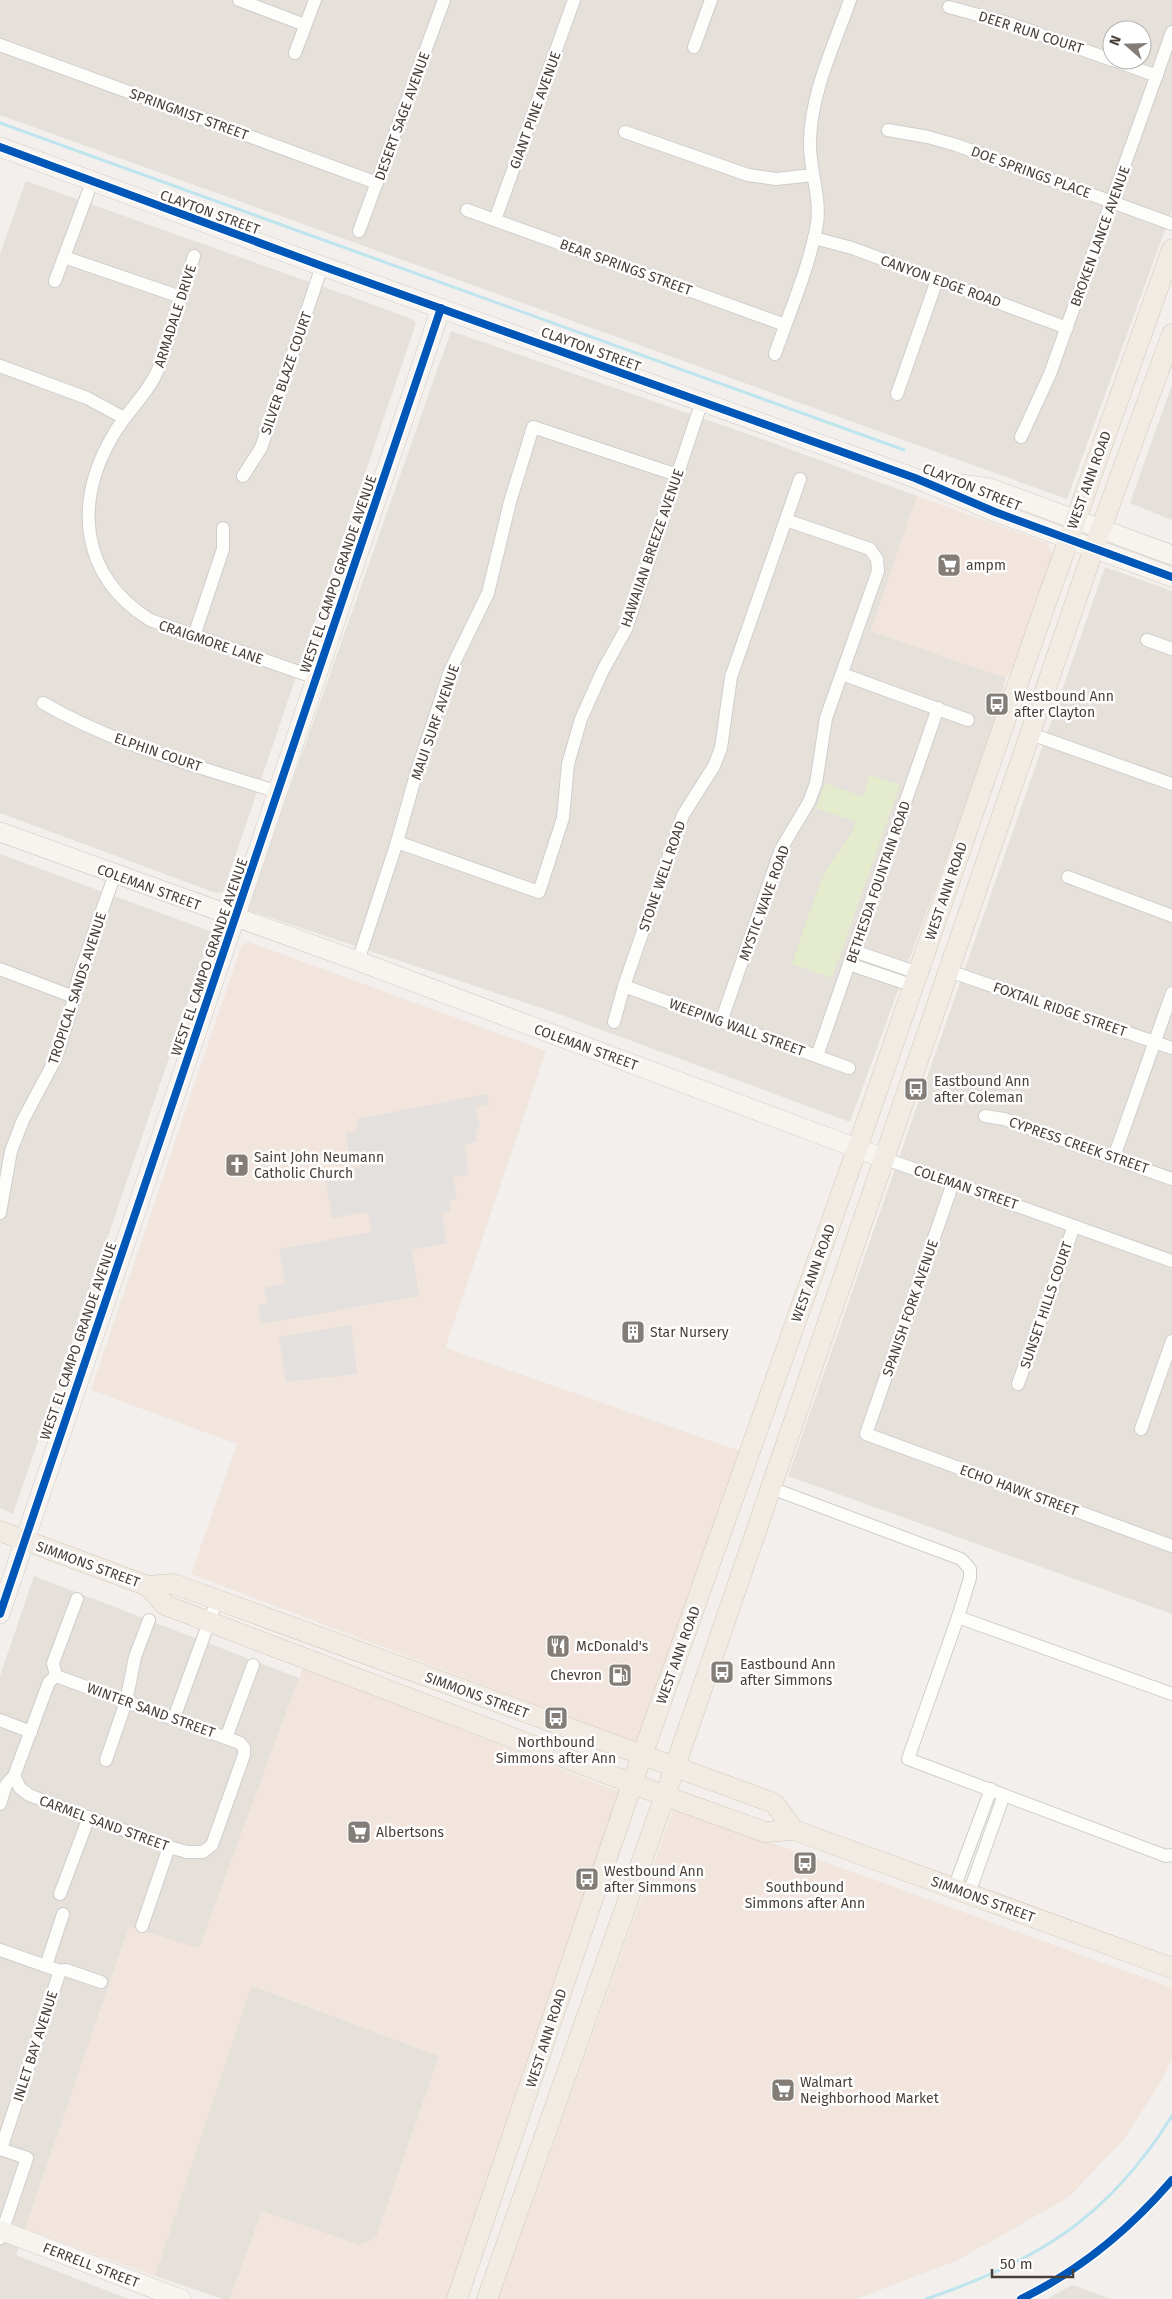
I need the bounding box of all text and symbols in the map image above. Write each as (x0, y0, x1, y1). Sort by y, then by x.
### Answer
street label: DEER RUN COURT (976, 8, 1086, 58)
north arrow (1102, 20, 1152, 70)
text: N (1106, 33, 1125, 48)
street label: GIANT PINE AVENUE (506, 49, 565, 171)
street label: DESERT SAGE AVENUE (371, 50, 434, 183)
street label: SPRINGMIST STREET (127, 85, 251, 144)
street label: DOE SPRINGS PLACE (969, 143, 1093, 202)
street label: BROKEN LANCE AVENUE (1067, 163, 1134, 309)
street label: CLAYTON STREET (158, 187, 263, 239)
street label: BEAR SPRINGS STREET (557, 236, 695, 300)
street label: CANYON EDGE ROAD (878, 252, 1003, 311)
street label: ARMADALE DRIVE (151, 262, 200, 370)
street label: SILVER BLAZE COURT (257, 309, 316, 437)
street label: CLAYTON STREET (539, 324, 644, 376)
street label: WEST ANN ROAD (1064, 429, 1115, 531)
street label: CLAYTON STREET (920, 460, 1024, 515)
street label: HAWAIIAN BREEZE AVENUE (617, 467, 688, 630)
street label: WEST EL CAMPO GRANDE AVENUE (297, 473, 380, 675)
supermarket icon: ampm (936, 552, 962, 578)
place label: ampm (966, 557, 1006, 574)
street label: CRAIGMORE LANE (156, 617, 265, 668)
street label: MAUI SURF AVENUE (408, 662, 463, 782)
place label: Westbound Ann after Clayton (1014, 688, 1114, 721)
bus stop icon: Westbound Ann after Clayton (984, 691, 1010, 717)
street label: ELPHIN COURT (112, 730, 205, 776)
street label: BETHESDA FOUNTAIN ROAD (843, 799, 914, 965)
street label: STONE WELL ROAD (636, 818, 689, 934)
street label: WEST ANN ROAD (922, 840, 971, 943)
street label: MYSTIC WAVE ROAD (736, 843, 793, 963)
street label: WEST EL CAMPO GRANDE AVENUE (168, 856, 251, 1058)
street label: COLEMAN STREET (95, 861, 204, 914)
street label: TROPICAL SANDS AVENUE (45, 910, 110, 1066)
street label: FOXTAIL RIDGE STREET (991, 979, 1129, 1041)
street label: WEEPING WALL STREET (667, 995, 808, 1060)
street label: COLEMAN STREET (532, 1021, 641, 1074)
place label: Eastbound Ann after Coleman (934, 1073, 1030, 1106)
bus stop icon: Eastbound Ann after Coleman (903, 1076, 929, 1102)
street label: CYPRESS CREEK STREET (1007, 1114, 1152, 1178)
place label: Saint John Neumann Catholic Church (254, 1149, 384, 1182)
church icon: Saint John Neumann Catholic Church (224, 1152, 250, 1178)
street label: COLEMAN STREET (911, 1162, 1021, 1214)
street label: WEST ANN ROAD (788, 1222, 839, 1324)
street label: SPANISH FORK AVENUE (879, 1237, 942, 1379)
street label: SUNSET HILLS COURT (1017, 1239, 1076, 1371)
street label: WEST EL CAMPO GRANDE AVENUE (37, 1240, 120, 1442)
building icon: Star Nursery (620, 1319, 646, 1345)
place label: Star Nursery (650, 1324, 729, 1341)
street label: ECHO HAWK STREET (957, 1461, 1081, 1520)
street label: SIMMONS STREET (34, 1538, 143, 1591)
street label: WEST ANN ROAD (653, 1604, 704, 1706)
restaurant icon: McDonald's (545, 1633, 571, 1659)
place label: McDonald's (576, 1638, 649, 1655)
place label: Eastbound Ann after Simmons (740, 1656, 836, 1689)
bus stop icon: Eastbound Ann after Simmons (709, 1659, 735, 1685)
fuel station icon: Chevron (607, 1662, 633, 1688)
place label: Chevron (550, 1667, 602, 1684)
street label: SIMMONS STREET (423, 1669, 532, 1722)
street label: WINTER SAND STREET (84, 1679, 218, 1742)
bus stop icon: Northbound Simmons after Ann (543, 1705, 569, 1731)
place label: Northbound Simmons after Ann (496, 1734, 616, 1767)
street label: CARMEL SAND STREET (37, 1792, 172, 1855)
supermarket icon: Albertsons (346, 1819, 372, 1845)
place label: Albertsons (376, 1824, 444, 1841)
bus stop icon: Southbound Simmons after Ann (792, 1850, 818, 1876)
place label: Westbound Ann after Simmons (604, 1863, 704, 1896)
bus stop icon: Westbound Ann after Simmons (574, 1866, 600, 1892)
street label: SIMMONS STREET (929, 1873, 1038, 1926)
place label: Southbound Simmons after Ann (745, 1879, 865, 1912)
street label: WEST ANN ROAD (522, 1987, 570, 2090)
street label: INLET BAY AVENUE (10, 1989, 61, 2104)
place label: Walmart Neighborhood Market (800, 2074, 940, 2107)
supermarket icon: Walmart Neighborhood Market (770, 2077, 796, 2103)
street label: FERRELL STREET (40, 2239, 142, 2292)
scale bar (992, 2246, 1073, 2278)
text: 50 m (1000, 2255, 1033, 2273)

